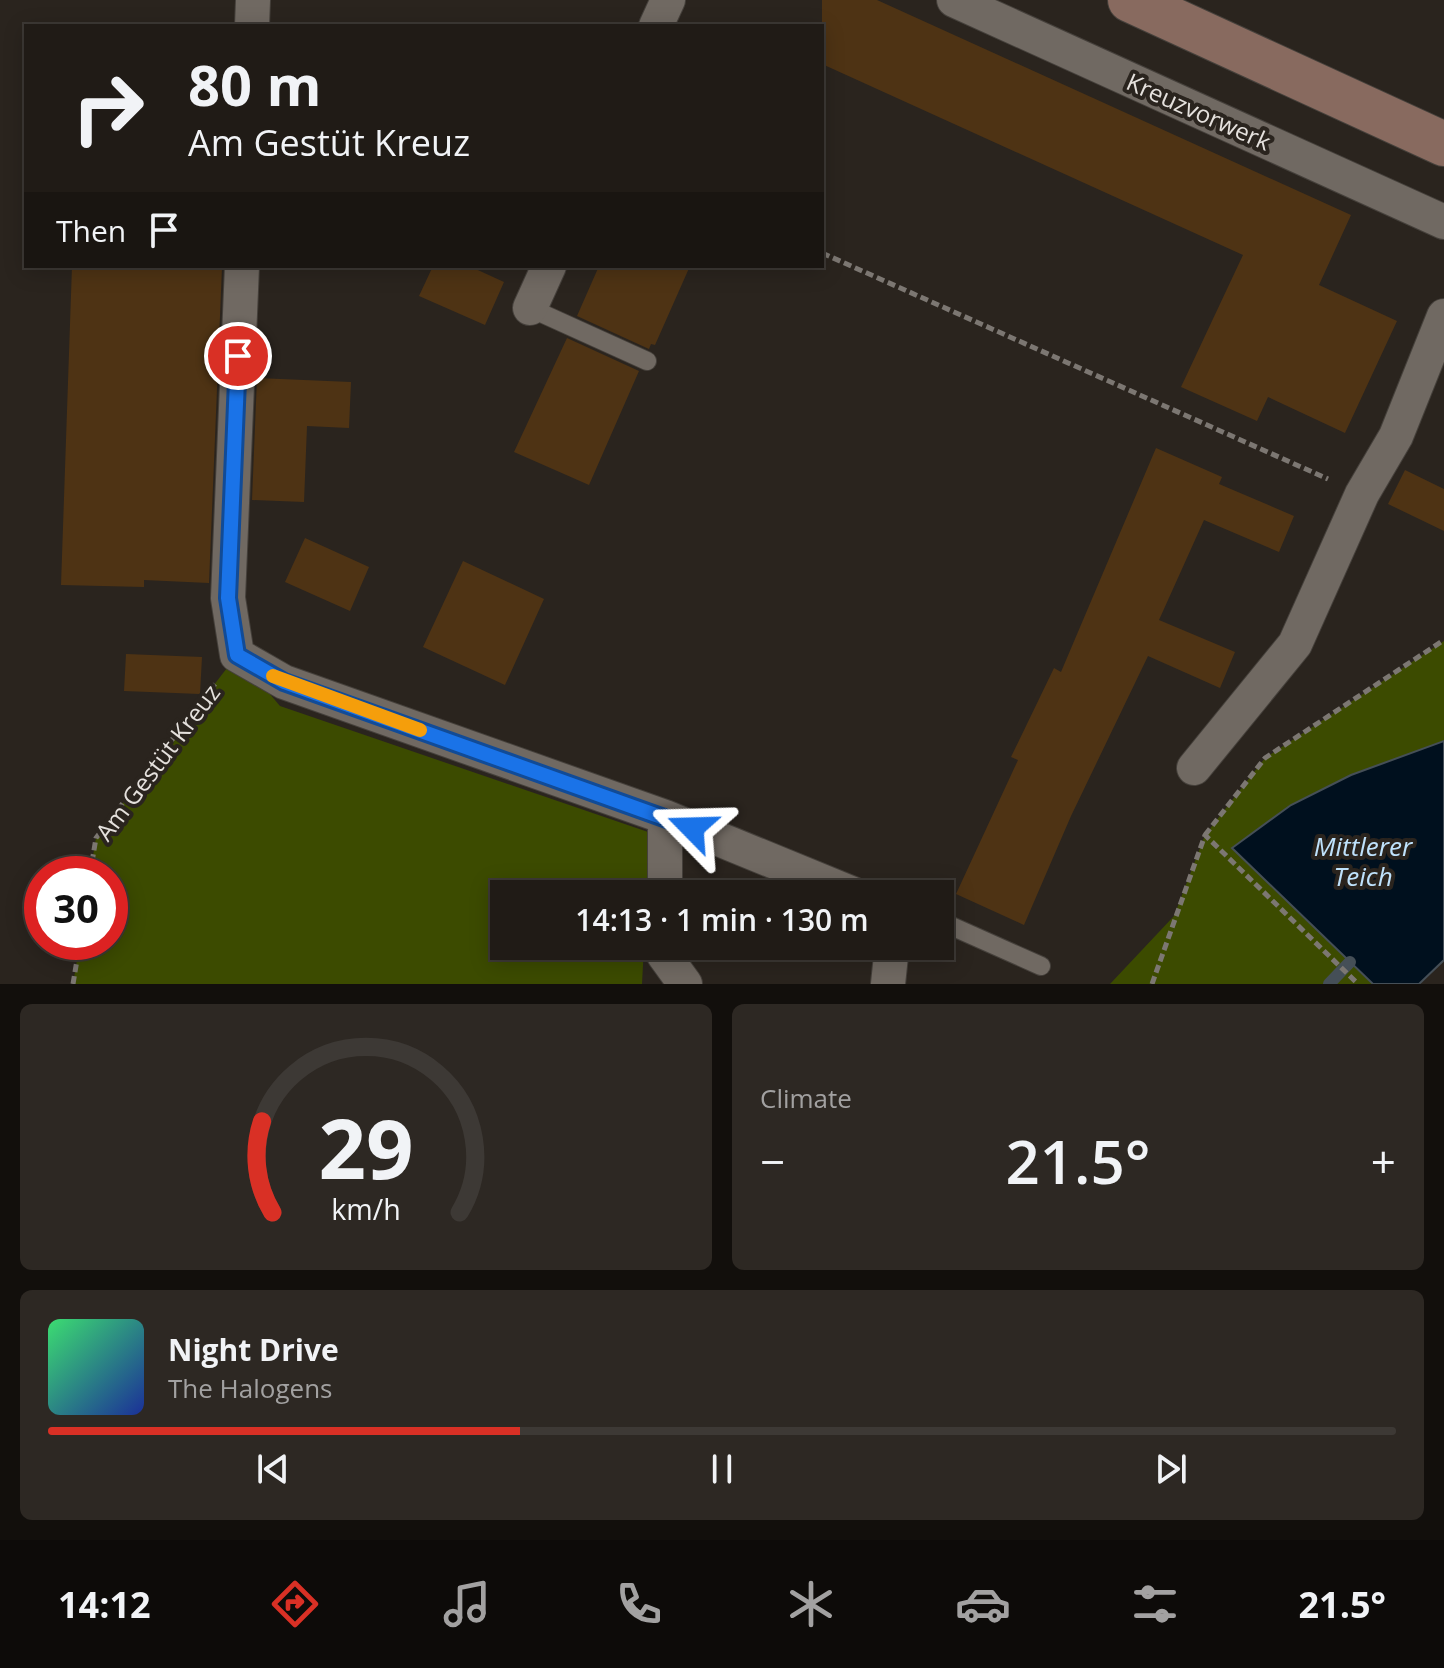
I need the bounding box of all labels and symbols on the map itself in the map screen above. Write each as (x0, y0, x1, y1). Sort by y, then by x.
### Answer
street label: Kreuzvorwerk (1122, 64, 1277, 158)
pin (204, 322, 272, 390)
street label: Am Gestüt Kreuz (87, 677, 227, 847)
position arrow (650, 786, 734, 870)
water label: Mittlerer Teich (1314, 828, 1414, 894)
speed limit sign: 30 (24, 856, 128, 960)

